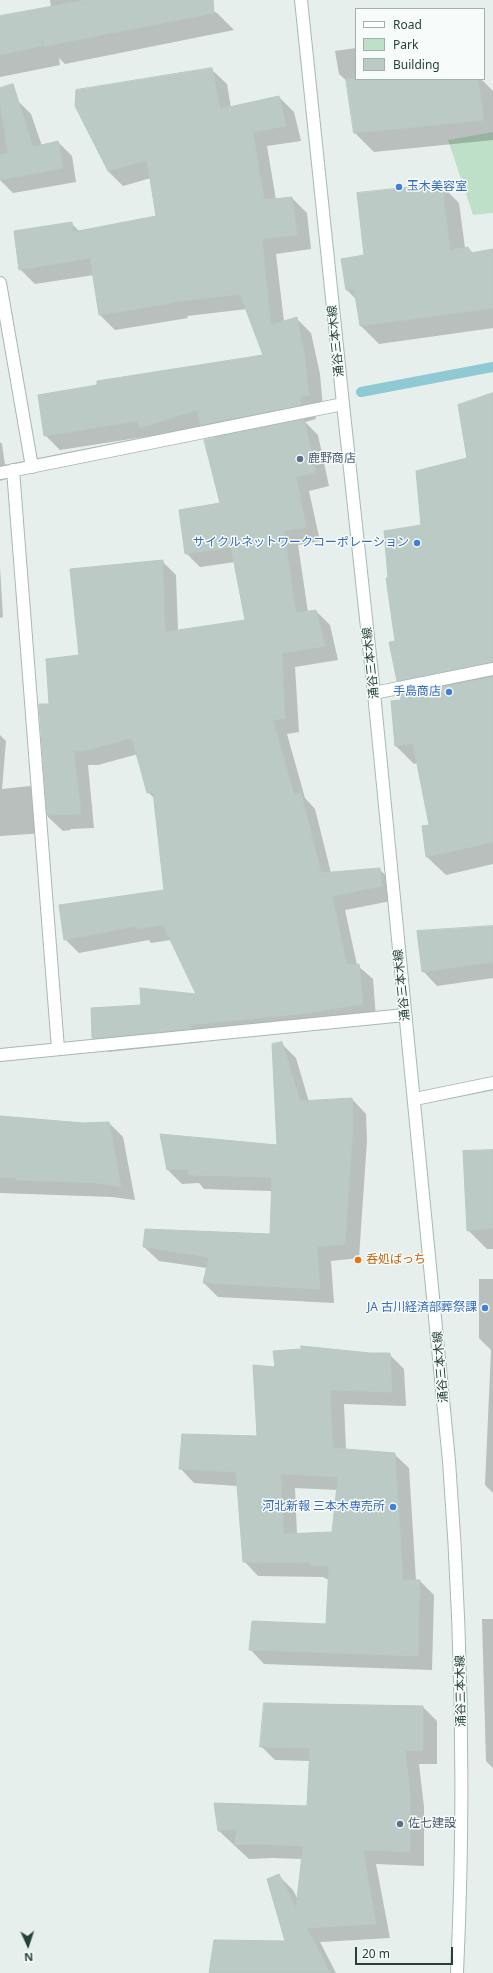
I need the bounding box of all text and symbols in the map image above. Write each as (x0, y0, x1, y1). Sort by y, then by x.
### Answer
legend (355, 8, 485, 80)
text: Road (393, 16, 422, 33)
text: Park (393, 36, 418, 53)
text: Building (393, 56, 440, 73)
place label: 玉木美容室 (407, 180, 467, 194)
marker: 玉木美容室 (394, 182, 404, 192)
street label: 涌谷三本木線 (325, 304, 347, 378)
place label: 鹿野商店 (308, 452, 356, 466)
marker: 鹿野商店 (295, 454, 305, 464)
place label: サイクルネットワークコーポレーション (193, 536, 409, 550)
marker: サイクルネットワークコーポレーション (412, 538, 422, 548)
street label: 涌谷三本木線 (360, 626, 382, 700)
place label: 手島商店 (393, 685, 441, 699)
marker: 手島商店 (444, 687, 454, 697)
street label: 涌谷三本木線 (391, 948, 413, 1022)
place label: 呑処ばっち (366, 1253, 426, 1267)
marker: 呑処ばっち (353, 1255, 363, 1265)
place label: JA 古川経済部葬祭課 (367, 1301, 477, 1315)
marker: JA 古川経済部葬祭課 (480, 1303, 490, 1313)
street label: 涌谷三本木線 (431, 1331, 451, 1403)
place label: 河北新報 三本木専売所 (262, 1500, 385, 1514)
marker: 河北新報 三本木専売所 (388, 1502, 398, 1512)
street label: 涌谷三本木線 (453, 1655, 469, 1727)
place label: 佐七建設 (408, 1817, 456, 1831)
marker: 佐七建設 (395, 1819, 405, 1829)
north arrow (8, 1925, 48, 1965)
scale bar (357, 1939, 455, 1965)
text: 20 m (362, 1945, 390, 1962)
text: N (24, 1950, 34, 1965)

